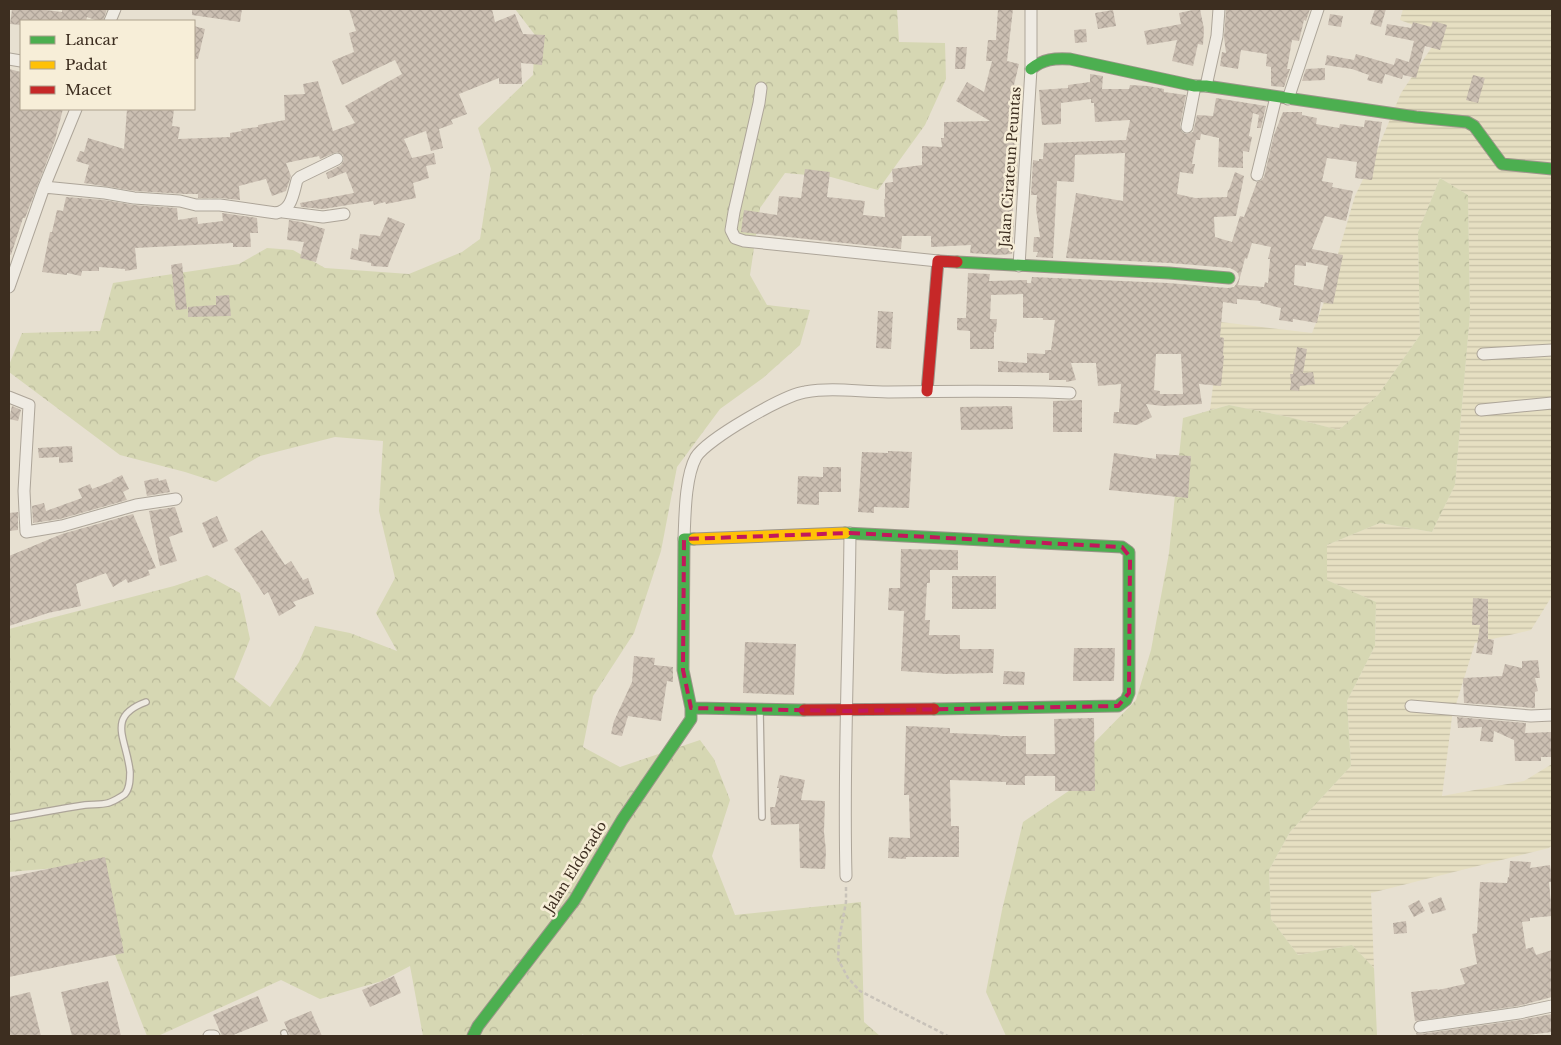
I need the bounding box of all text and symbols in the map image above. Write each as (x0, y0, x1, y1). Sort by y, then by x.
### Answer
legend (20, 20, 195, 110)
text: Lancar (65, 30, 119, 49)
text: Padat (65, 55, 108, 74)
text: Macet (65, 80, 112, 99)
street label: Jalan Cirateun Peuntas (995, 86, 1025, 250)
street label: Jalan Eldorado (538, 818, 610, 918)

